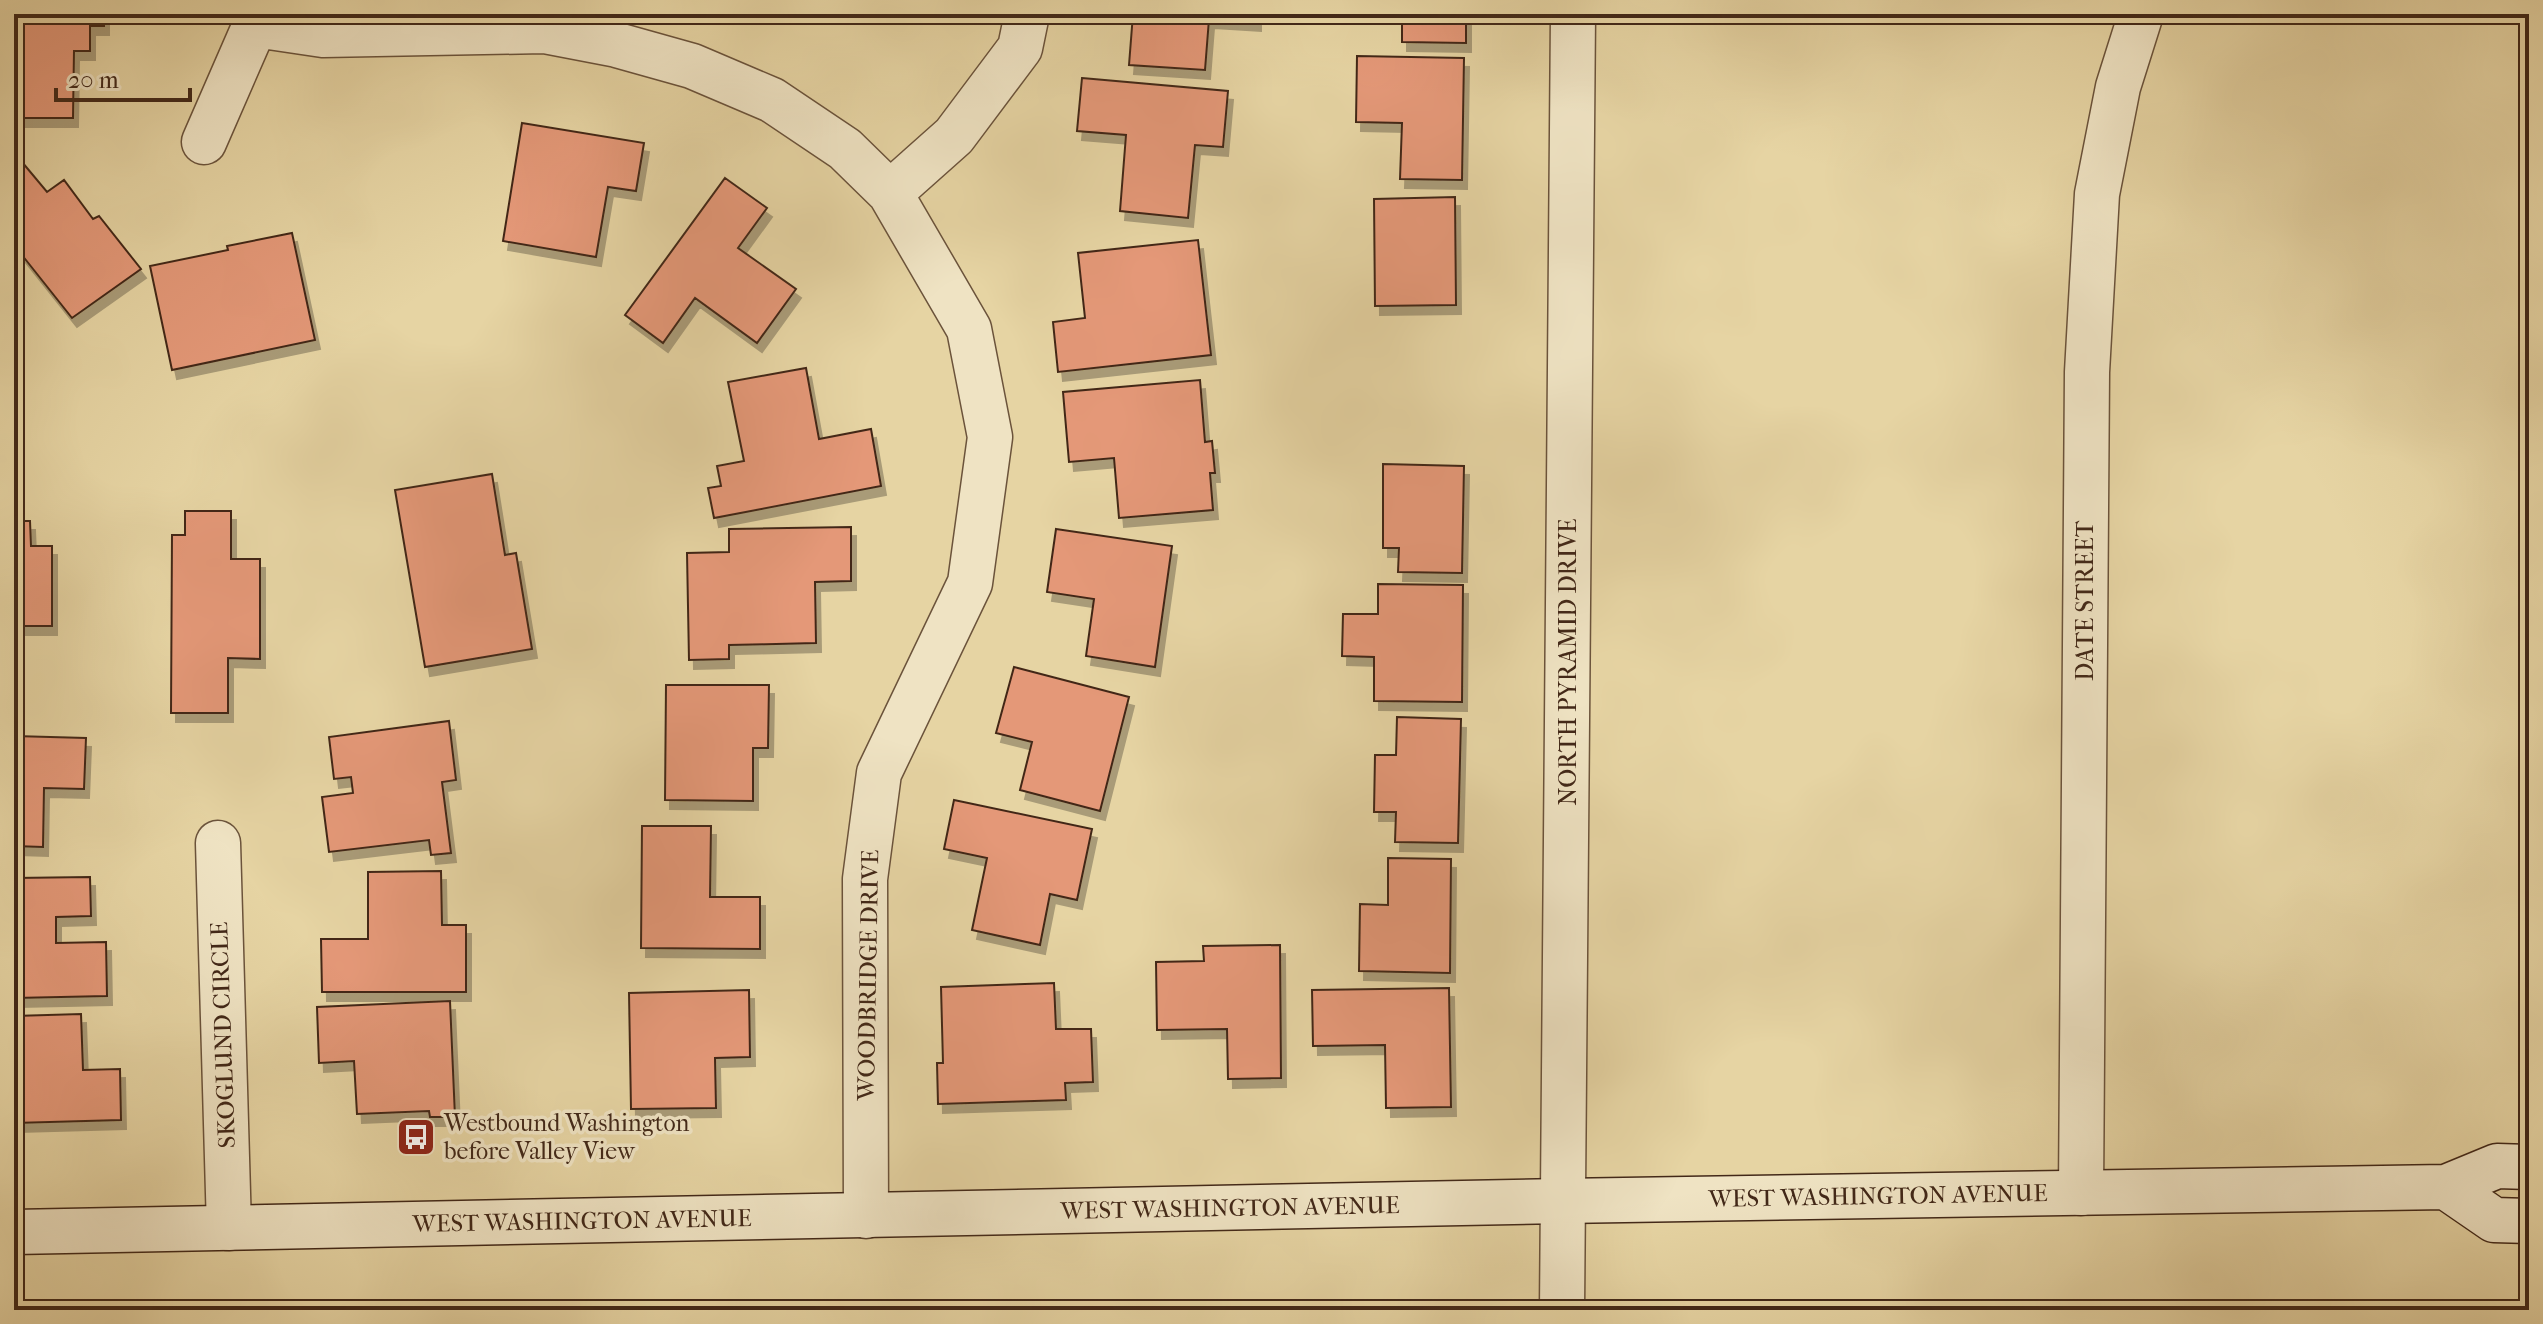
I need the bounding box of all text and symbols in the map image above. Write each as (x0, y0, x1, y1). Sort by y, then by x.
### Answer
scale bar (56, 52, 190, 102)
text: 20 m (68, 66, 119, 94)
street label: NORTH PYRAMID DRIVE (1554, 518, 1582, 806)
street label: DATE STREET (2071, 520, 2099, 681)
street label: WOODBRIDGE DRIVE (852, 849, 884, 1102)
street label: SKOGLUND CIRCLE (205, 921, 241, 1149)
place label: Westbound Washington before Valley View (443, 1109, 689, 1165)
bus stop icon: Westbound Washington before Valley View (395, 1116, 437, 1158)
street label: WEST WASHINGTON AVENUE (1707, 1179, 2048, 1213)
street label: WEST WASHINGTON AVENUE (1059, 1191, 1400, 1225)
street label: WEST WASHINGTON AVENUE (411, 1204, 752, 1238)

